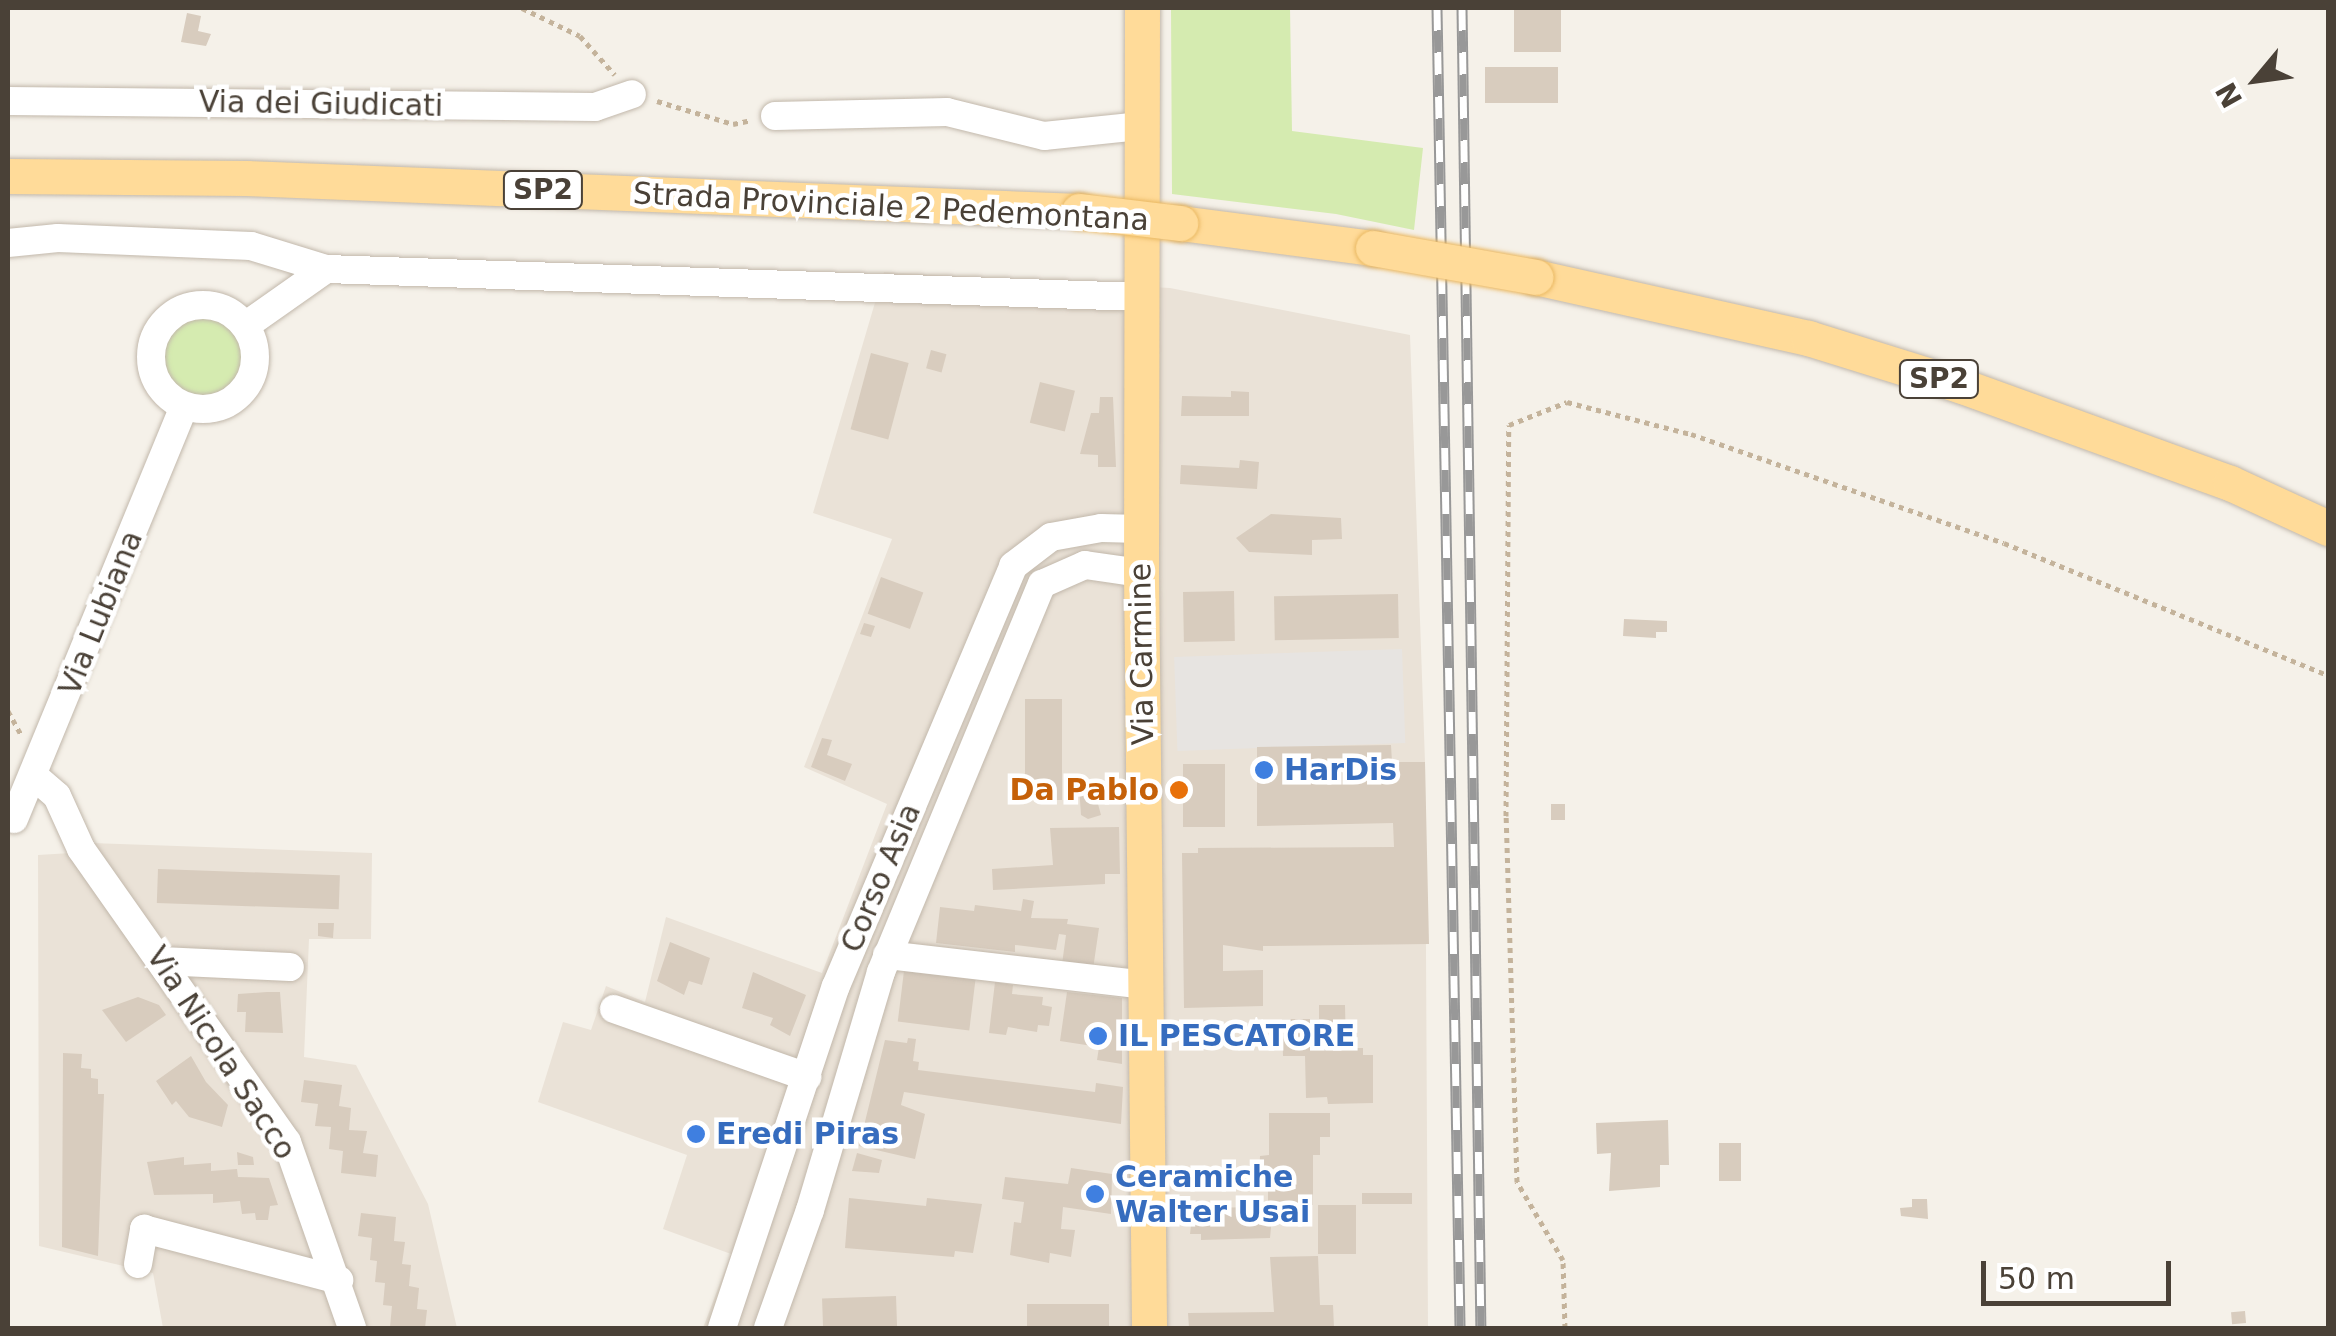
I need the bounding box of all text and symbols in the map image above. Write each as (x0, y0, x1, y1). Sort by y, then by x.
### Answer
north arrow (2206, 30, 2306, 130)
text: N (2209, 77, 2249, 113)
street label: Via dei Giudicati (198, 84, 444, 124)
road number: SP2 (500, 167, 586, 213)
street label: Strada Provinciale 2 Pedemontana (632, 176, 1150, 238)
road number: SP2 (1896, 356, 1982, 402)
street label: Via Lubiana (52, 525, 150, 701)
street label: Via Carmine (1122, 563, 1162, 745)
place label: HarDis (1284, 752, 1397, 788)
marker: HarDis (1253, 759, 1275, 781)
place label: Da Pablo (1010, 772, 1159, 808)
marker: Da Pablo (1168, 779, 1190, 801)
street label: Corso Asia (834, 798, 928, 958)
street label: Via Nicola Sacco (139, 940, 303, 1166)
place label: IL PESCATORE (1118, 1018, 1355, 1054)
marker: IL PESCATORE (1087, 1025, 1109, 1047)
place label: Eredi Piras (716, 1116, 899, 1152)
marker: Eredi Piras (685, 1123, 707, 1145)
place label: Ceramiche Walter Usai (1115, 1159, 1310, 1230)
marker: Ceramiche Walter Usai (1084, 1183, 1106, 1205)
scale bar (1986, 1241, 2176, 1303)
text: 50 m (1998, 1261, 2075, 1296)

